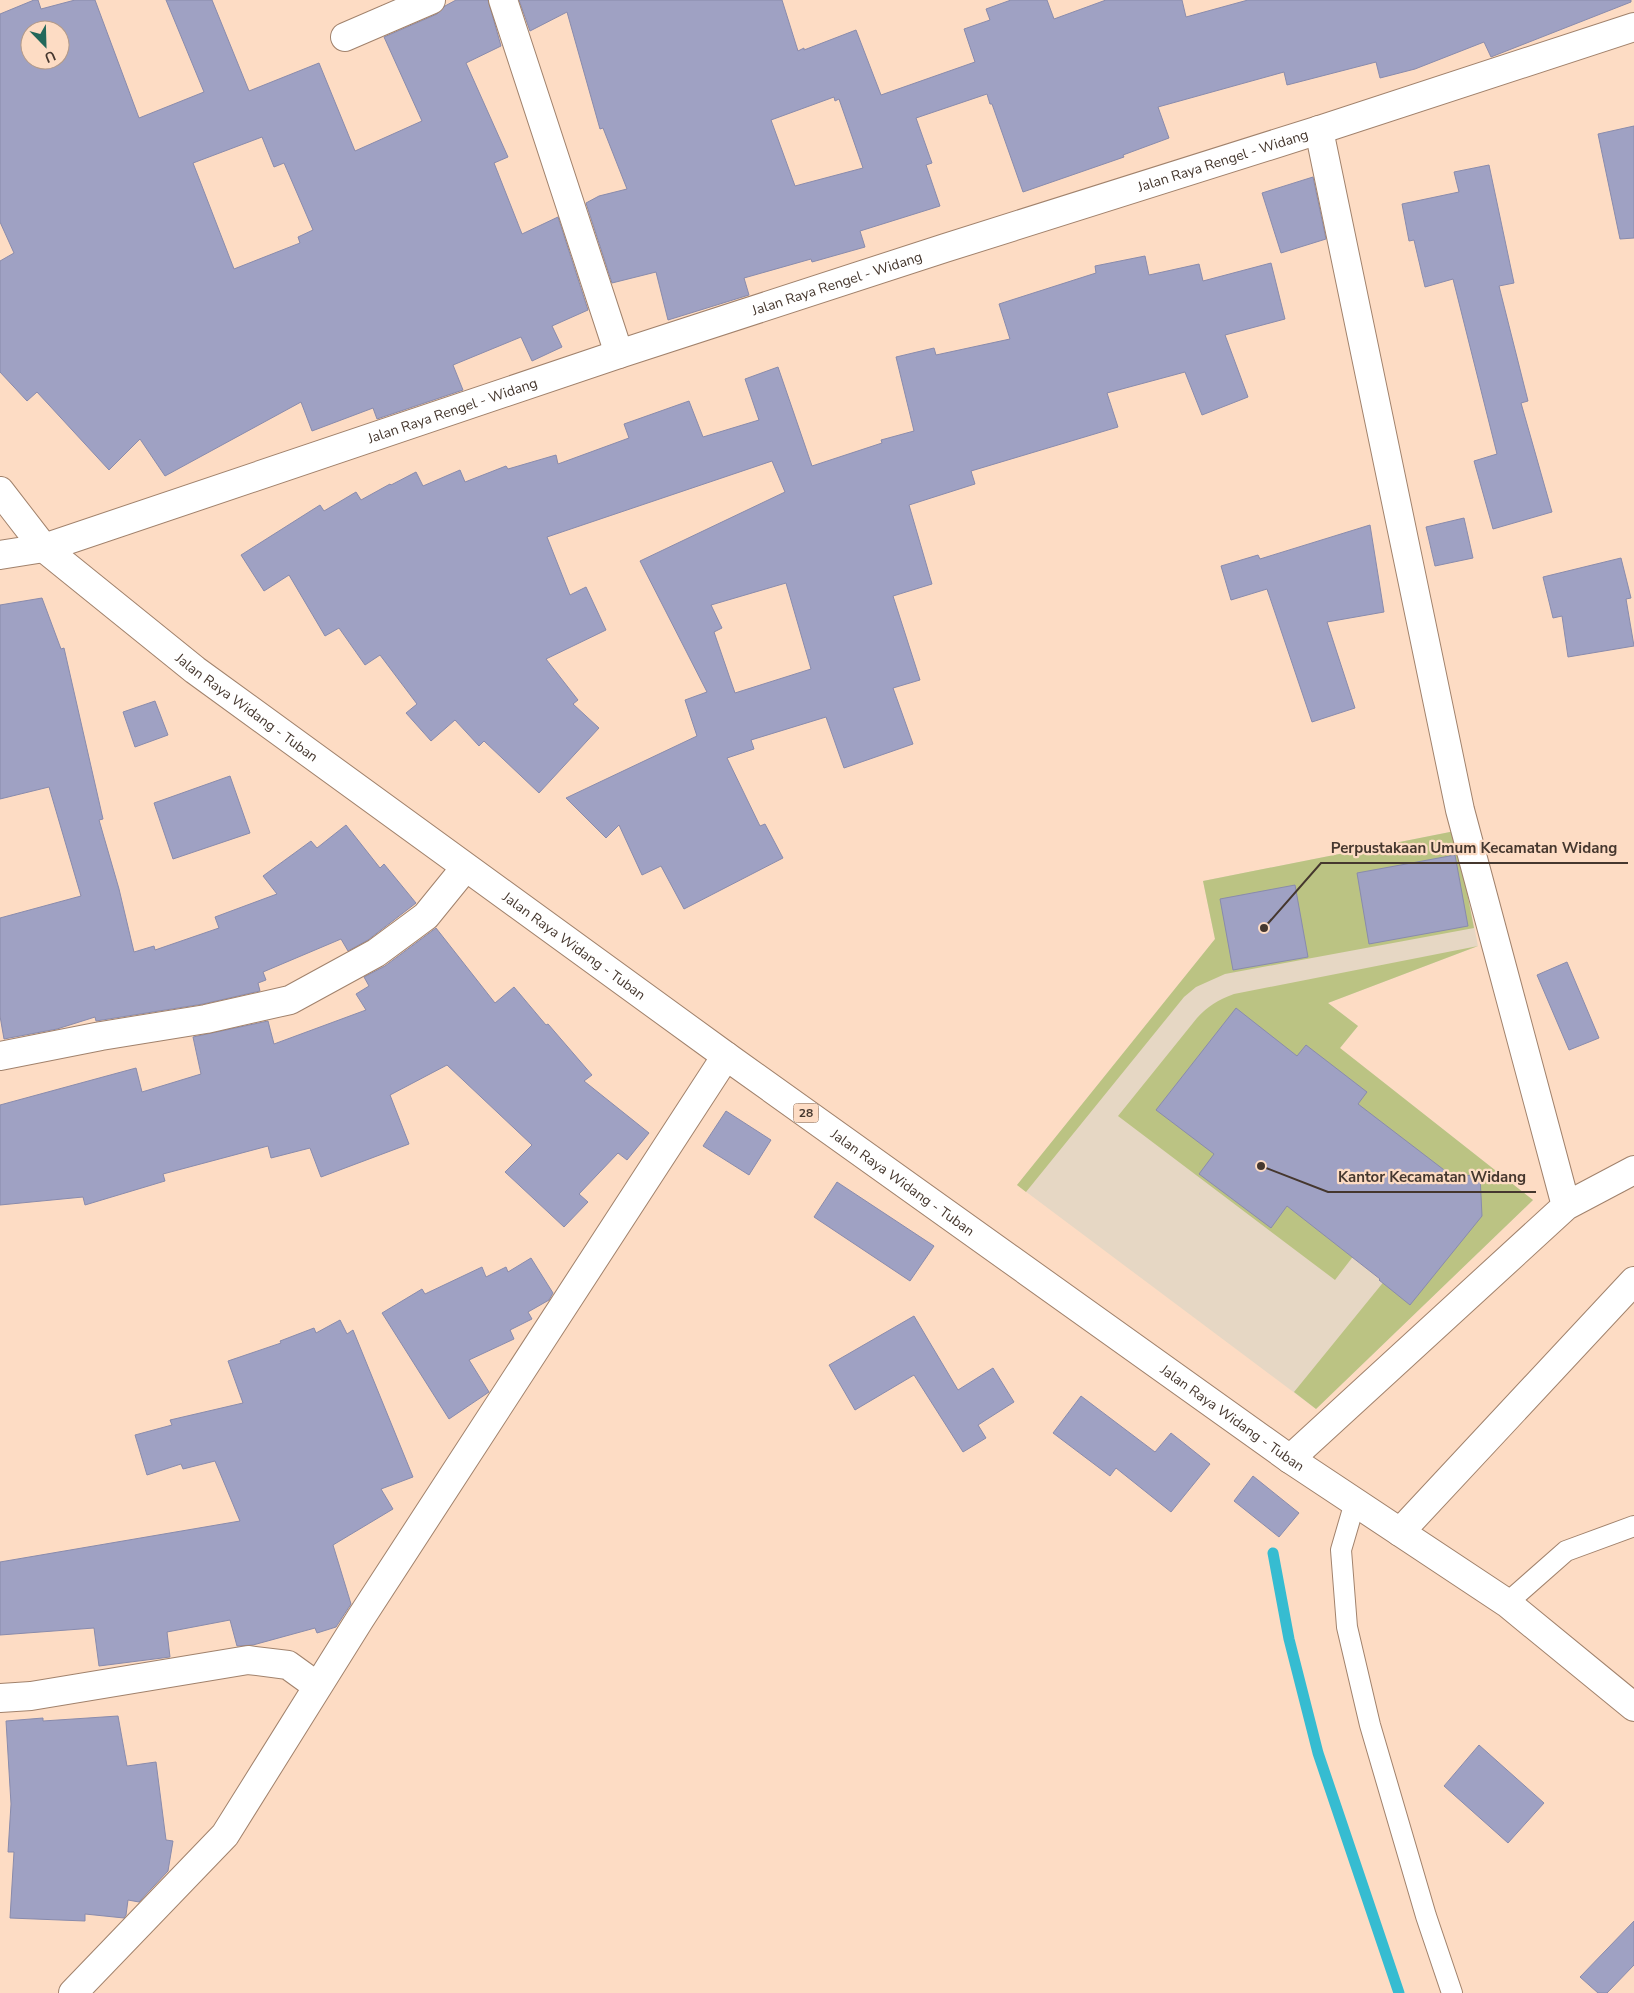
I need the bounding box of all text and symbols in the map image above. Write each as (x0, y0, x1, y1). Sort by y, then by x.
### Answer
north arrow (20, 20, 70, 70)
text: U (41, 46, 58, 67)
street label: Jalan Raya Rengel - Widang (1134, 125, 1311, 197)
street label: Jalan Raya Rengel - Widang (749, 247, 925, 320)
street label: Jalan Raya Rengel - Widang (364, 373, 540, 448)
street label: Jalan Raya Widang - Tuban (171, 648, 322, 766)
callout: Perpustakaan Umum Kecamatan Widang (1321, 833, 1628, 863)
text: Perpustakaan Umum Kecamatan Widang (1331, 838, 1617, 858)
street label: Jalan Raya Widang - Tuban (498, 887, 649, 1004)
road number: 28 (794, 1104, 818, 1122)
street label: Jalan Raya Widang - Tuban (826, 1124, 978, 1241)
callout: Kantor Kecamatan Widang (1328, 1162, 1536, 1192)
text: Kantor Kecamatan Widang (1338, 1167, 1526, 1187)
street label: Jalan Raya Widang - Tuban (1156, 1360, 1308, 1476)

